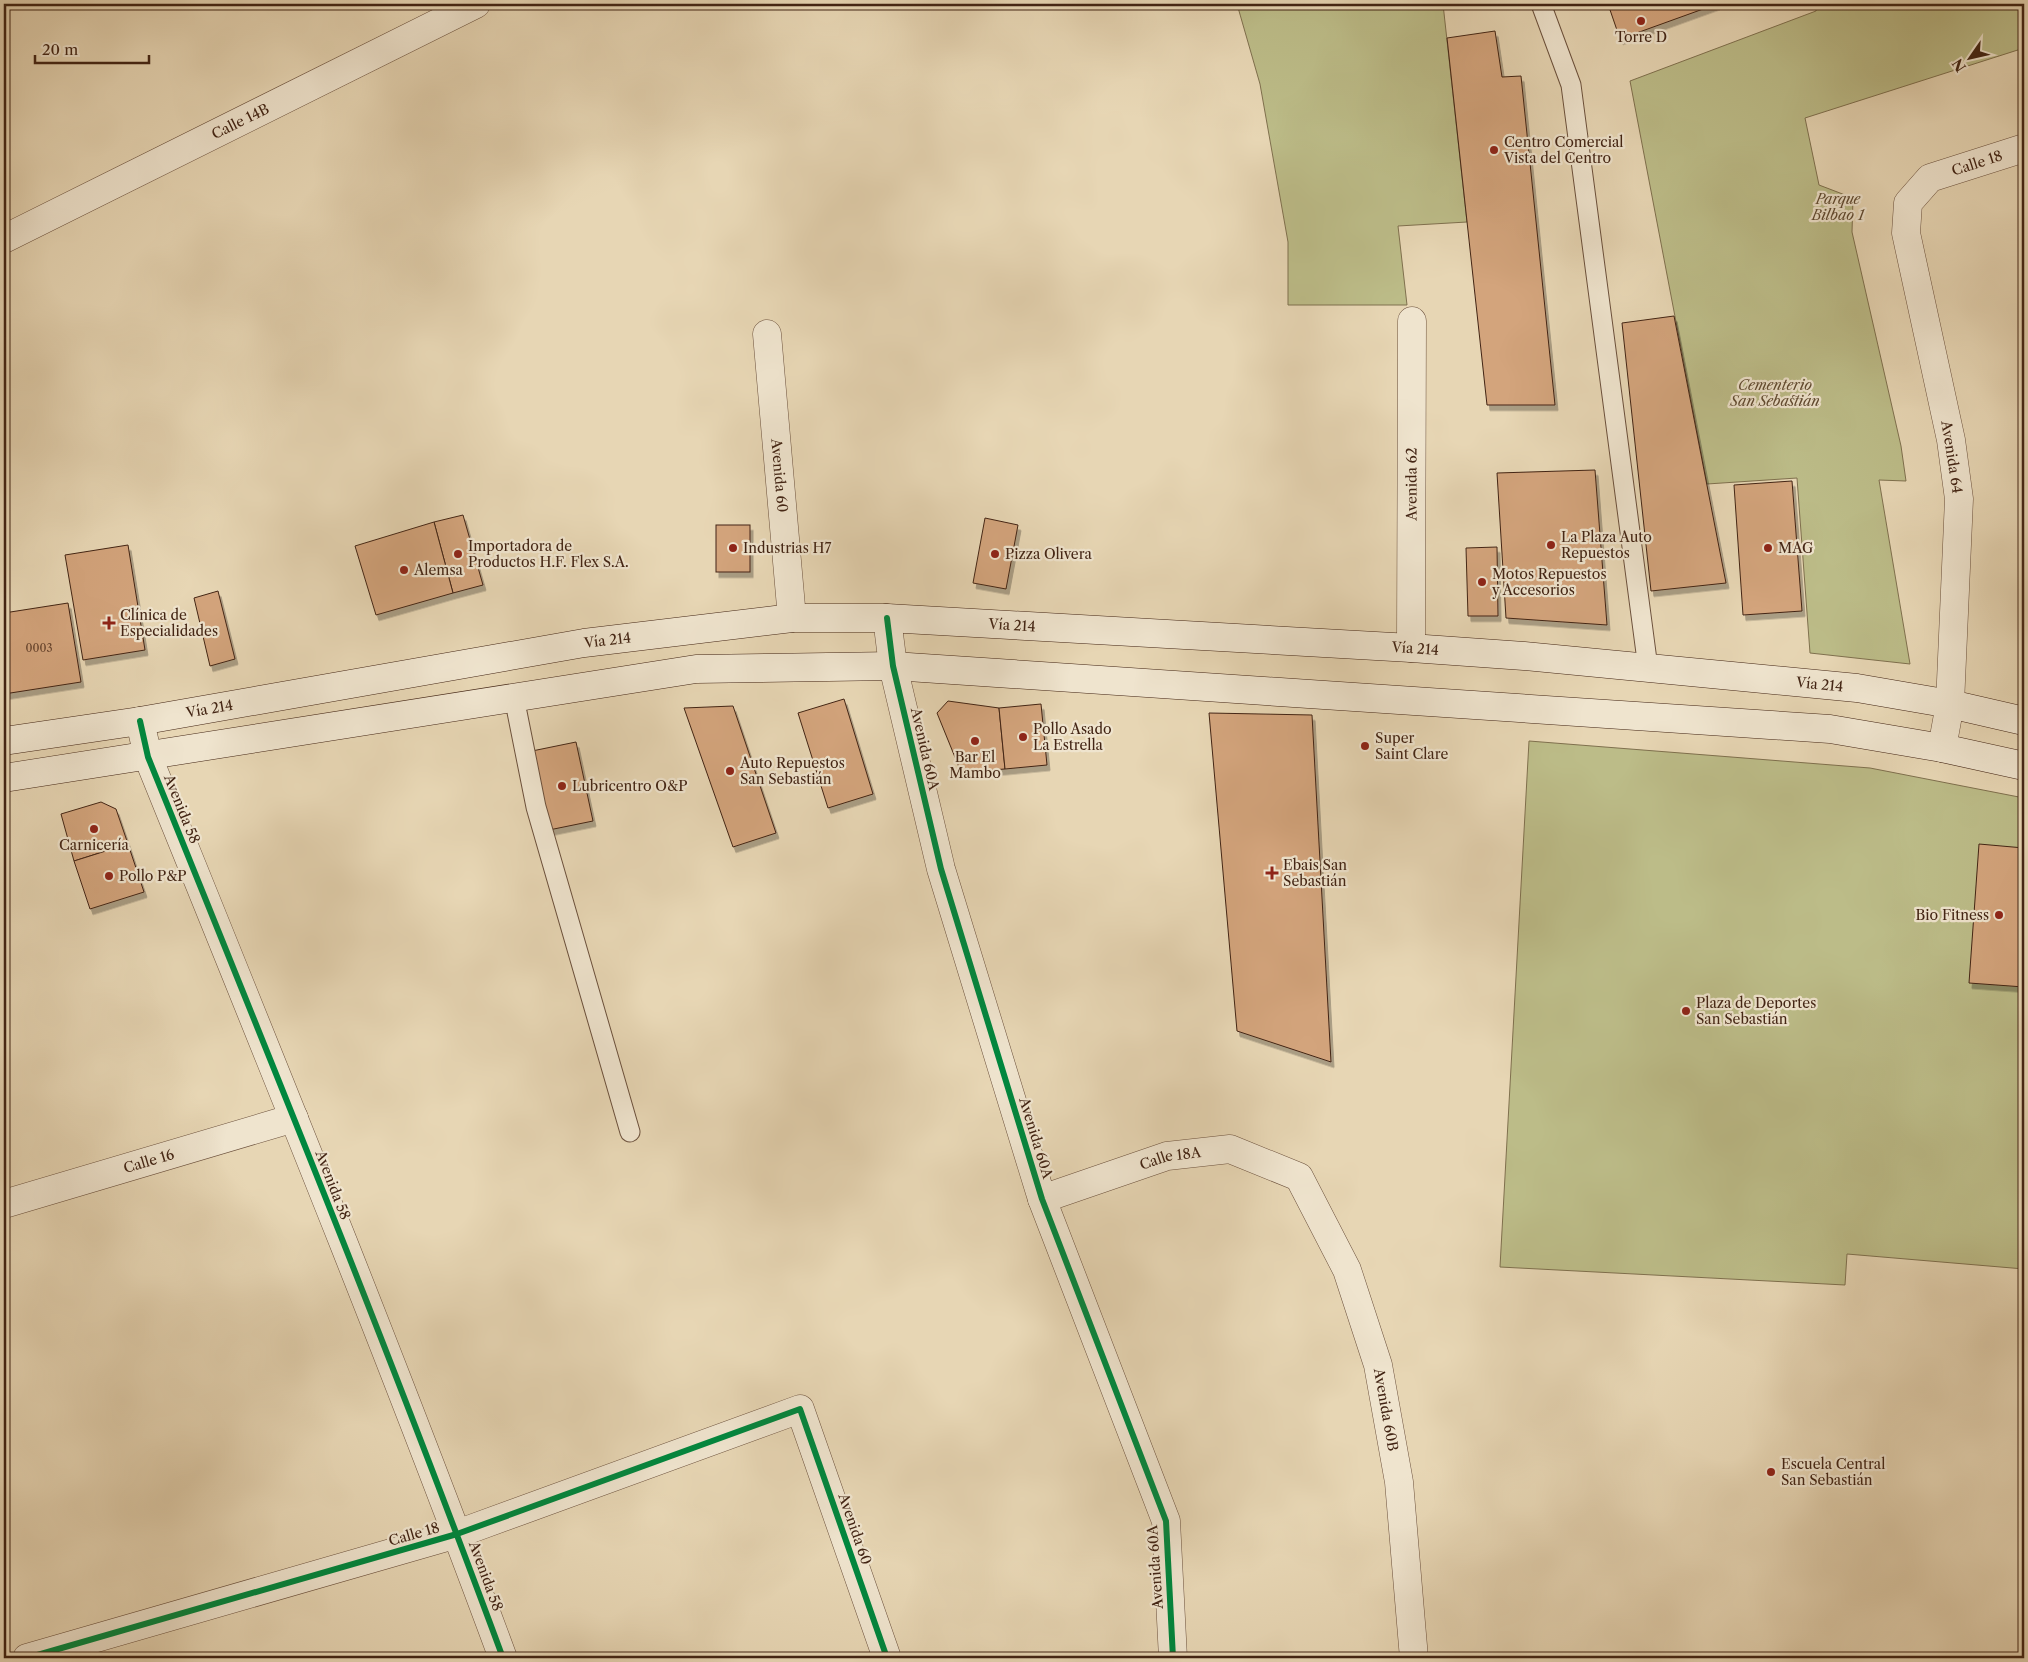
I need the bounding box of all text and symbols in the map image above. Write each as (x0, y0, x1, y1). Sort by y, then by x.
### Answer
marker: Torre D (1635, 15, 1647, 27)
place label: Torre D (1615, 28, 1667, 46)
scale bar (35, 32, 149, 64)
north arrow (1946, 32, 1996, 82)
text: 20 m (42, 40, 78, 59)
text: N (1948, 55, 1970, 75)
street label: Calle 14B (209, 99, 272, 143)
place label: Centro Comercial Vista del Centro (1503, 133, 1624, 167)
marker: Centro Comercial Vista del Centro (1488, 144, 1500, 156)
street label: Calle 18 (1949, 146, 2005, 180)
park label: Parque Bilbao 1 (1811, 190, 1865, 224)
park label: Cementerio San Sebastián (1729, 376, 1820, 410)
street label: Avenida 64 (1937, 418, 1967, 495)
street label: Avenida 60 (767, 437, 792, 513)
street label: Avenida 62 (1402, 447, 1421, 522)
place label: La Plaza Auto Repuestos (1561, 528, 1652, 562)
place label: Importadora de Productos H.F. Flex S.A. (468, 537, 629, 571)
place label: Industrias H7 (743, 539, 832, 557)
marker: La Plaza Auto Repuestos (1545, 539, 1557, 551)
place label: MAG (1778, 539, 1813, 557)
marker: Industrias H7 (727, 542, 739, 554)
marker: MAG (1762, 542, 1774, 554)
place label: Pizza Olivera (1005, 545, 1093, 563)
marker: Importadora de Productos H.F. Flex S.A. (452, 548, 464, 560)
marker: Pizza Olivera (989, 548, 1001, 560)
place label: Alemsa (413, 561, 464, 579)
marker: Alemsa (398, 564, 410, 576)
place label: Motos Repuestos y Accesorios (1491, 565, 1607, 599)
marker: Motos Repuestos y Accesorios (1476, 576, 1488, 588)
place label: Clínica de Especialidades (120, 606, 218, 640)
street label: Vía 214 (987, 615, 1036, 635)
marker: Clínica de Especialidades (102, 616, 116, 630)
street label: Vía 214 (582, 628, 632, 652)
street label: Vía 214 (1390, 638, 1440, 659)
house number: 0003 (26, 641, 52, 655)
street label: Vía 214 (1794, 673, 1844, 696)
street label: Vía 214 (184, 696, 234, 722)
street label: Avenida 60A (907, 705, 943, 793)
place label: Pollo Asado La Estrella (1033, 720, 1112, 754)
place label: Super Saint Clare (1375, 729, 1448, 763)
marker: Pollo Asado La Estrella (1017, 731, 1029, 743)
marker: Bar El Mambo (969, 735, 981, 747)
marker: Super Saint Clare (1359, 740, 1371, 752)
place label: Bar El Mambo (949, 748, 1001, 782)
place label: Auto Repuestos San Sebastián (739, 754, 845, 788)
marker: Auto Repuestos San Sebastián (724, 765, 736, 777)
street label: Avenida 58 (160, 771, 204, 846)
place label: Lubricentro O&P (572, 777, 687, 795)
marker: Lubricentro O&P (556, 780, 568, 792)
marker: Carnicería (88, 823, 100, 835)
place label: Carnicería (59, 836, 130, 854)
place label: Ebais San Sebastián (1283, 856, 1347, 890)
marker: Ebais San Sebastián (1265, 866, 1279, 880)
place label: Pollo P&P (119, 867, 187, 885)
marker: Pollo P&P (103, 870, 115, 882)
place label: Bio Fitness (1916, 906, 1989, 924)
marker: Bio Fitness (1993, 909, 2005, 921)
place label: Plaza de Deportes San Sebastián (1696, 994, 1816, 1028)
marker: Plaza de Deportes San Sebastián (1680, 1005, 1692, 1017)
street label: Avenida 60A (1015, 1094, 1057, 1182)
street label: Calle 18A (1137, 1143, 1203, 1174)
street label: Calle 16 (121, 1145, 176, 1177)
street label: Avenida 58 (311, 1147, 354, 1222)
street label: Avenida 60B (1370, 1366, 1402, 1453)
place label: Escuela Central San Sebastián (1781, 1455, 1885, 1489)
marker: Escuela Central San Sebastián (1765, 1466, 1777, 1478)
street label: Avenida 60 (834, 1490, 876, 1567)
street label: Calle 18 (386, 1518, 442, 1550)
street label: Avenida 60A (1143, 1524, 1167, 1611)
street label: Avenida 58 (465, 1538, 507, 1613)

